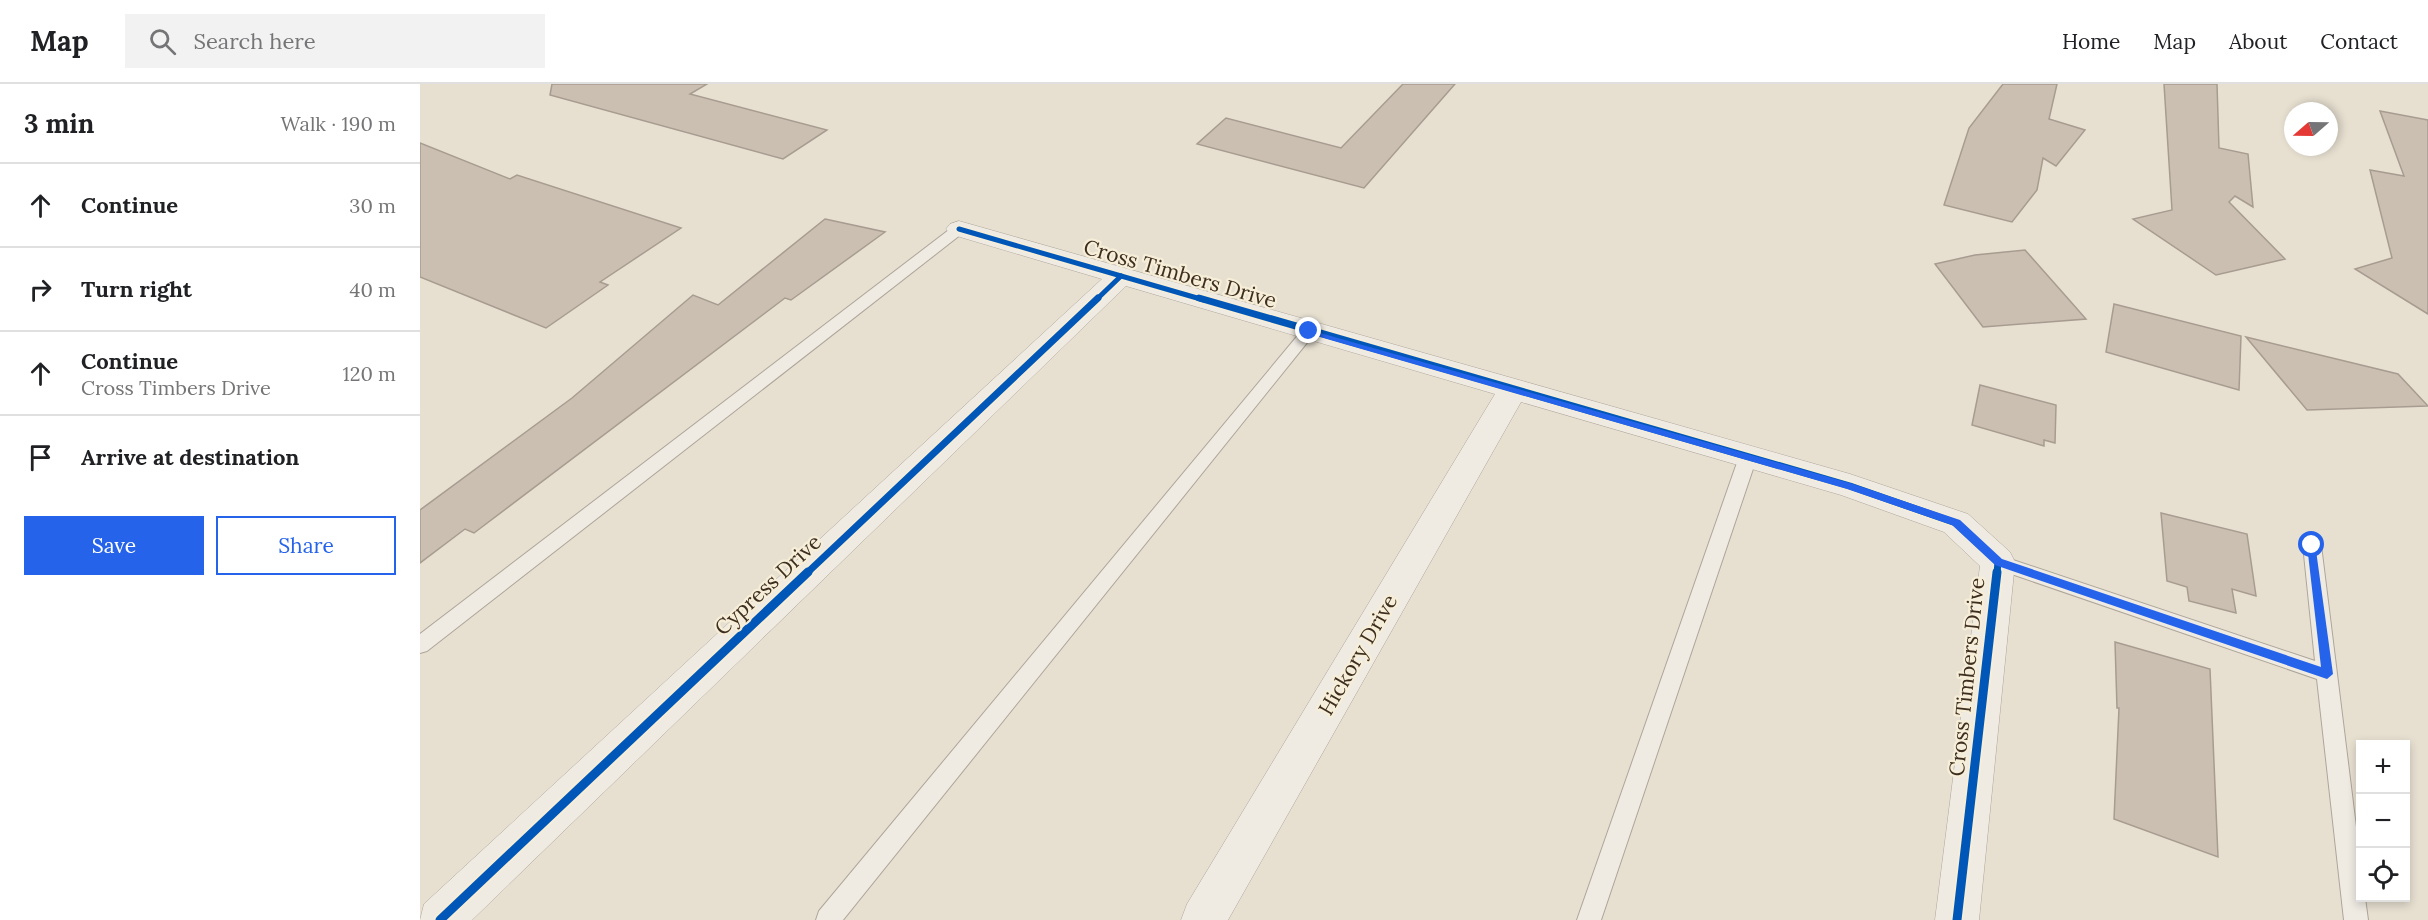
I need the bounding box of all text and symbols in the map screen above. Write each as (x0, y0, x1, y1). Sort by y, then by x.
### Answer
search box (125, 14, 545, 68)
text: Map (30, 23, 89, 59)
icon: search (146, 25, 179, 58)
text: Search here (194, 27, 316, 55)
text: Home (2062, 28, 2120, 55)
text: Map (2153, 28, 2196, 55)
text: About (2229, 28, 2287, 55)
text: Contact (2320, 28, 2398, 55)
north arrow (2284, 102, 2338, 156)
text: 3 min (24, 107, 94, 140)
text: Walk · 190 m (280, 111, 396, 136)
icon: ahead (24, 189, 57, 222)
text: Continue (81, 191, 178, 219)
text: 30 m (349, 193, 396, 218)
street label: Cross Timbers Drive (1081, 233, 1280, 314)
icon: right (24, 273, 57, 306)
text: Turn right (81, 275, 192, 303)
text: 40 m (350, 277, 396, 302)
route end (1295, 317, 1321, 343)
text: Continue (81, 347, 178, 375)
icon: ahead (24, 357, 57, 390)
text: 120 m (342, 361, 396, 386)
text: Cross Timbers Drive (81, 375, 271, 400)
icon: arrive (24, 441, 57, 474)
text: Arrive at destination (81, 443, 299, 471)
button: Save (24, 516, 204, 575)
button: Share (216, 516, 396, 575)
street label: Cypress Drive (709, 528, 827, 641)
route start (2298, 531, 2324, 557)
street label: Cross Timbers Drive (1943, 576, 1990, 778)
street label: Hickory Drive (1312, 589, 1403, 720)
map controls (2356, 740, 2410, 902)
button: + (2356, 740, 2410, 794)
button: − (2356, 794, 2410, 848)
button: locate (2356, 848, 2410, 902)

